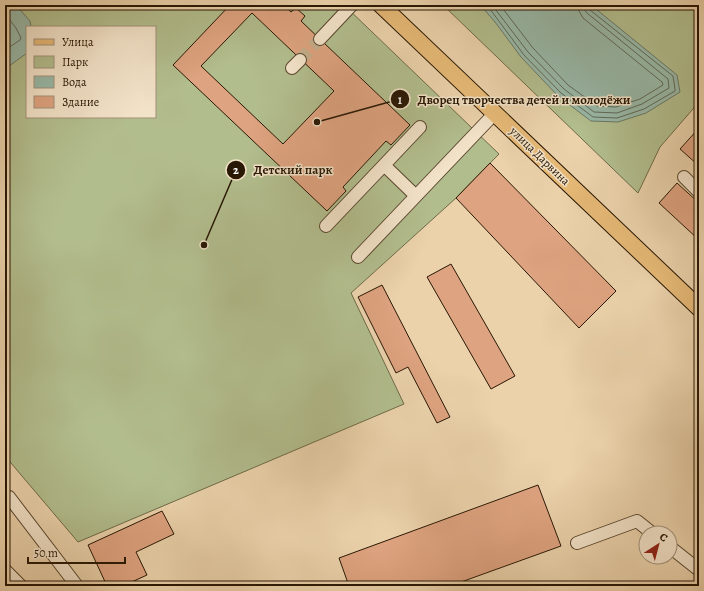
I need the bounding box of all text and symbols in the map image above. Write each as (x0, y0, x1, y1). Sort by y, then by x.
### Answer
legend (26, 26, 156, 118)
text: Улица (62, 34, 94, 50)
text: Парк (62, 54, 88, 70)
text: Вода (62, 74, 87, 90)
callout: Дворец творчества детей и молодёжи (390, 87, 639, 112)
text: Дворец творчества детей и молодёжи (418, 91, 631, 108)
text: 1 (398, 92, 403, 108)
text: Здание (62, 94, 99, 110)
street label: улица Дарвина (506, 123, 574, 189)
callout: Детский парк (226, 157, 340, 182)
text: Детский парк (254, 161, 332, 178)
text: 2 (233, 162, 239, 178)
north arrow (638, 525, 678, 565)
text: С (656, 529, 671, 546)
scale bar (28, 539, 125, 565)
text: 50 m (34, 545, 58, 561)

